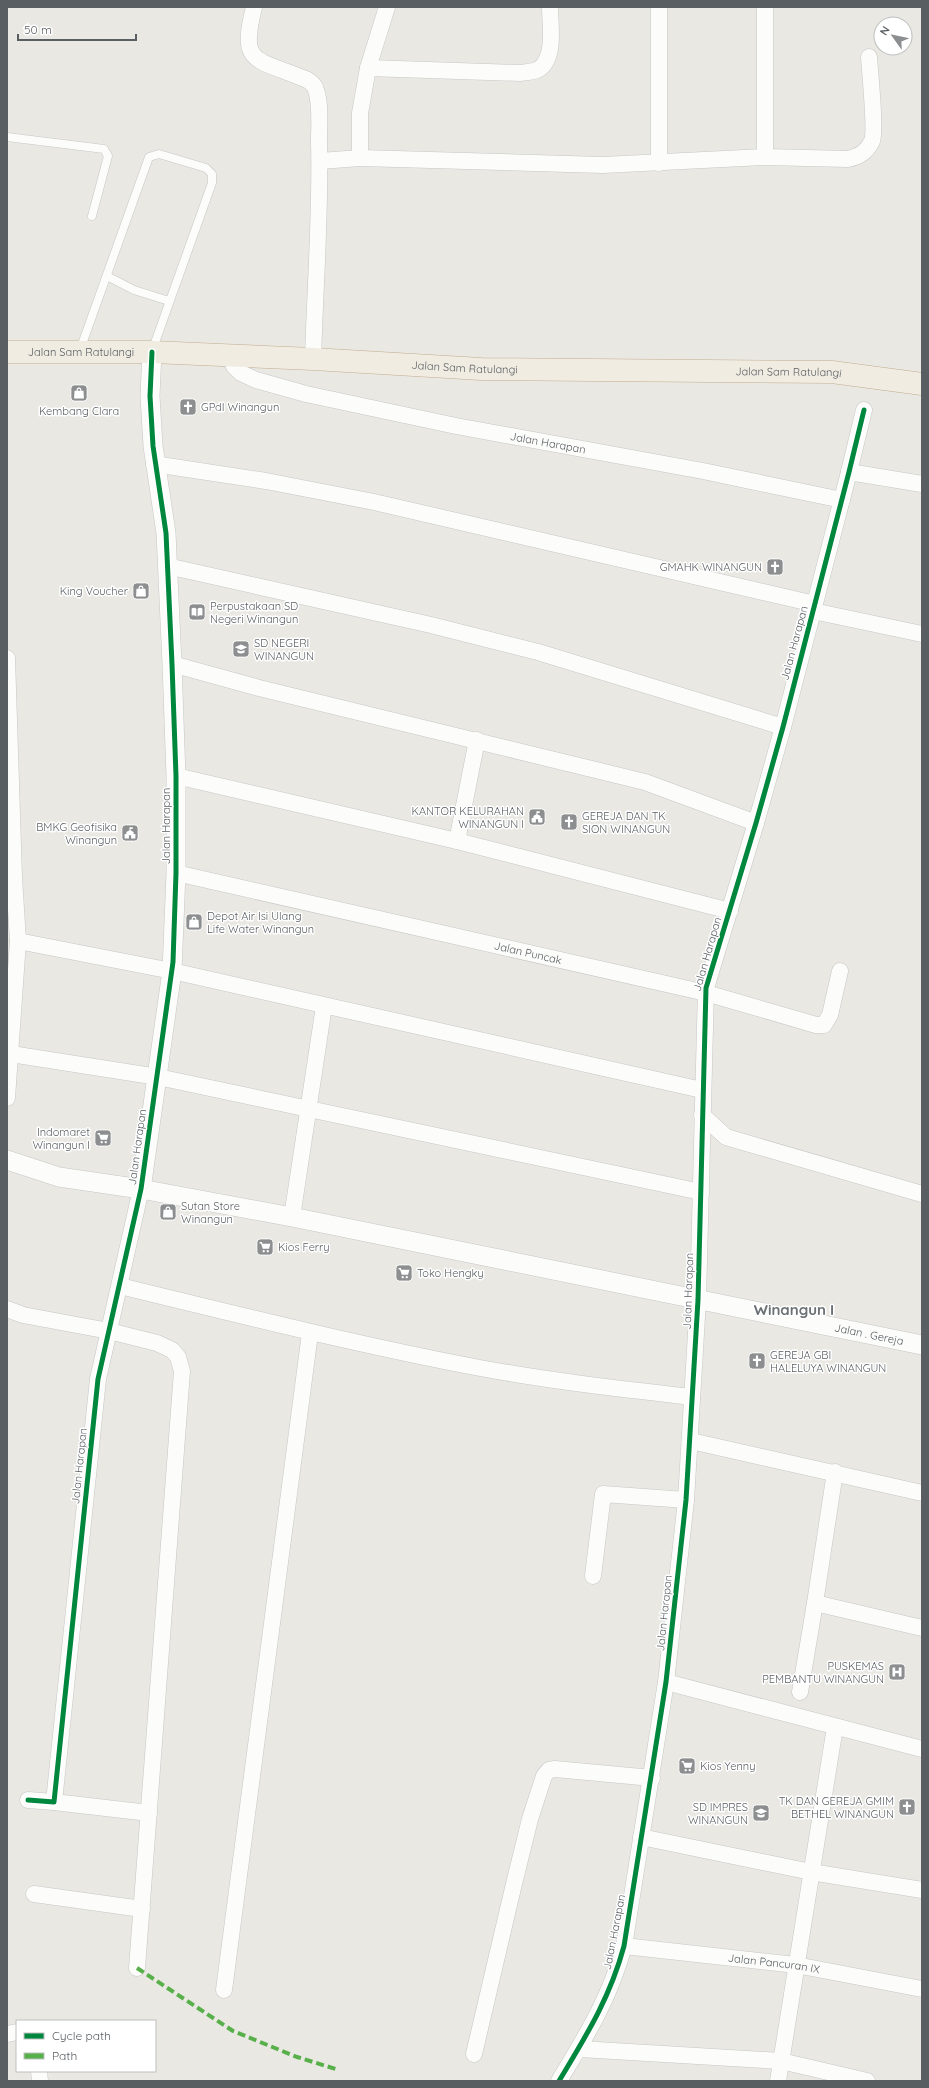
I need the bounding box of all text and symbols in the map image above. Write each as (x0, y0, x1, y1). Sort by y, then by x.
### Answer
scale bar (18, 16, 136, 42)
north arrow (873, 16, 913, 56)
text: 50 m (24, 22, 52, 37)
text: N (877, 23, 893, 38)
street label: Jalan Sam Ratulangi (28, 345, 134, 359)
street label: Jalan Sam Ratulangi (411, 358, 518, 376)
street label: Jalan Sam Ratulangi (735, 364, 843, 380)
shop icon: Kembang Clara (69, 383, 89, 403)
church icon: GPdI Winangun (178, 397, 198, 417)
place label: GPdI Winangun (201, 400, 279, 414)
place label: Kembang Clara (39, 404, 119, 418)
street label: Jalan Harapan (509, 429, 587, 457)
church icon: GMAHK WINANGUN (765, 557, 785, 577)
place label: GMAHK WINANGUN (660, 560, 762, 574)
shop icon: King Voucher (131, 581, 151, 601)
place label: King Voucher (60, 584, 129, 598)
place label: Perpustakaan SD Negeri Winangun (210, 599, 298, 626)
library icon: Perpustakaan SD Negeri Winangun (187, 602, 207, 622)
street label: Jalan Harapan (777, 604, 811, 682)
place label: SD NEGERI WINANGUN (254, 636, 314, 663)
school or university icon: SD NEGERI WINANGUN (231, 639, 251, 659)
street label: Jalan Harapan (159, 788, 173, 864)
place label: KANTOR KELURAHAN WINANGUN I (412, 804, 524, 831)
public building icon: KANTOR KELURAHAN WINANGUN I (527, 807, 547, 827)
place label: GEREJA DAN TK SION WINANGUN (582, 809, 670, 836)
church icon: GEREJA DAN TK SION WINANGUN (559, 812, 579, 832)
place label: BMKG Geofisika Winangun (36, 820, 117, 847)
public building icon: BMKG Geofisika Winangun (120, 823, 140, 843)
place label: Depot Air Isi Ulang Life Water Winangun (207, 909, 314, 936)
shop icon: Depot Air Isi Ulang Life Water Winangun (184, 912, 204, 932)
street label: Jalan Harapan (690, 915, 724, 993)
street label: Jalan Puncak (493, 938, 563, 967)
street label: Jalan Harapan (125, 1108, 149, 1186)
place label: Indomaret Winangun I (32, 1125, 90, 1152)
supermarket icon: Indomaret Winangun I (93, 1128, 113, 1148)
place label: Sutan Store Winangun (181, 1199, 240, 1226)
shop icon: Sutan Store Winangun (158, 1202, 178, 1222)
supermarket icon: Kios Ferry (255, 1237, 275, 1257)
place label: Kios Ferry (278, 1240, 330, 1254)
street label: Jalan Harapan (680, 1252, 696, 1330)
supermarket icon: Toko Hengky (394, 1263, 414, 1283)
place label: Toko Hengky (417, 1266, 484, 1280)
district label: Winangun I (754, 1300, 834, 1319)
street label: Jalan . Gereja (833, 1320, 905, 1348)
place label: GEREJA GBI HALELUYA WINANGUN (770, 1348, 886, 1375)
church icon: GEREJA GBI HALELUYA WINANGUN (747, 1351, 767, 1371)
street label: Jalan Harapan (68, 1427, 90, 1505)
street label: Jalan Harapan (653, 1574, 675, 1652)
place label: PUSKEMAS PEMBANTU WINANGUN (762, 1659, 884, 1686)
hospital icon: PUSKEMAS PEMBANTU WINANGUN (887, 1662, 907, 1682)
supermarket icon: Kios Yenny (677, 1756, 697, 1776)
place label: Kios Yenny (700, 1759, 755, 1773)
place label: TK DAN GEREJA GMIM BETHEL WINANGUN (779, 1794, 894, 1821)
church icon: TK DAN GEREJA GMIM BETHEL WINANGUN (897, 1797, 917, 1817)
place label: SD IMPRES WINANGUN (688, 1800, 748, 1827)
school or university icon: SD IMPRES WINANGUN (751, 1803, 771, 1823)
street label: Jalan Harapan (600, 1893, 628, 1971)
street label: Jalan Pancuran IX (727, 1951, 821, 1976)
legend (16, 2020, 156, 2072)
text: Cycle path (52, 2028, 111, 2043)
text: Path (52, 2048, 77, 2063)

